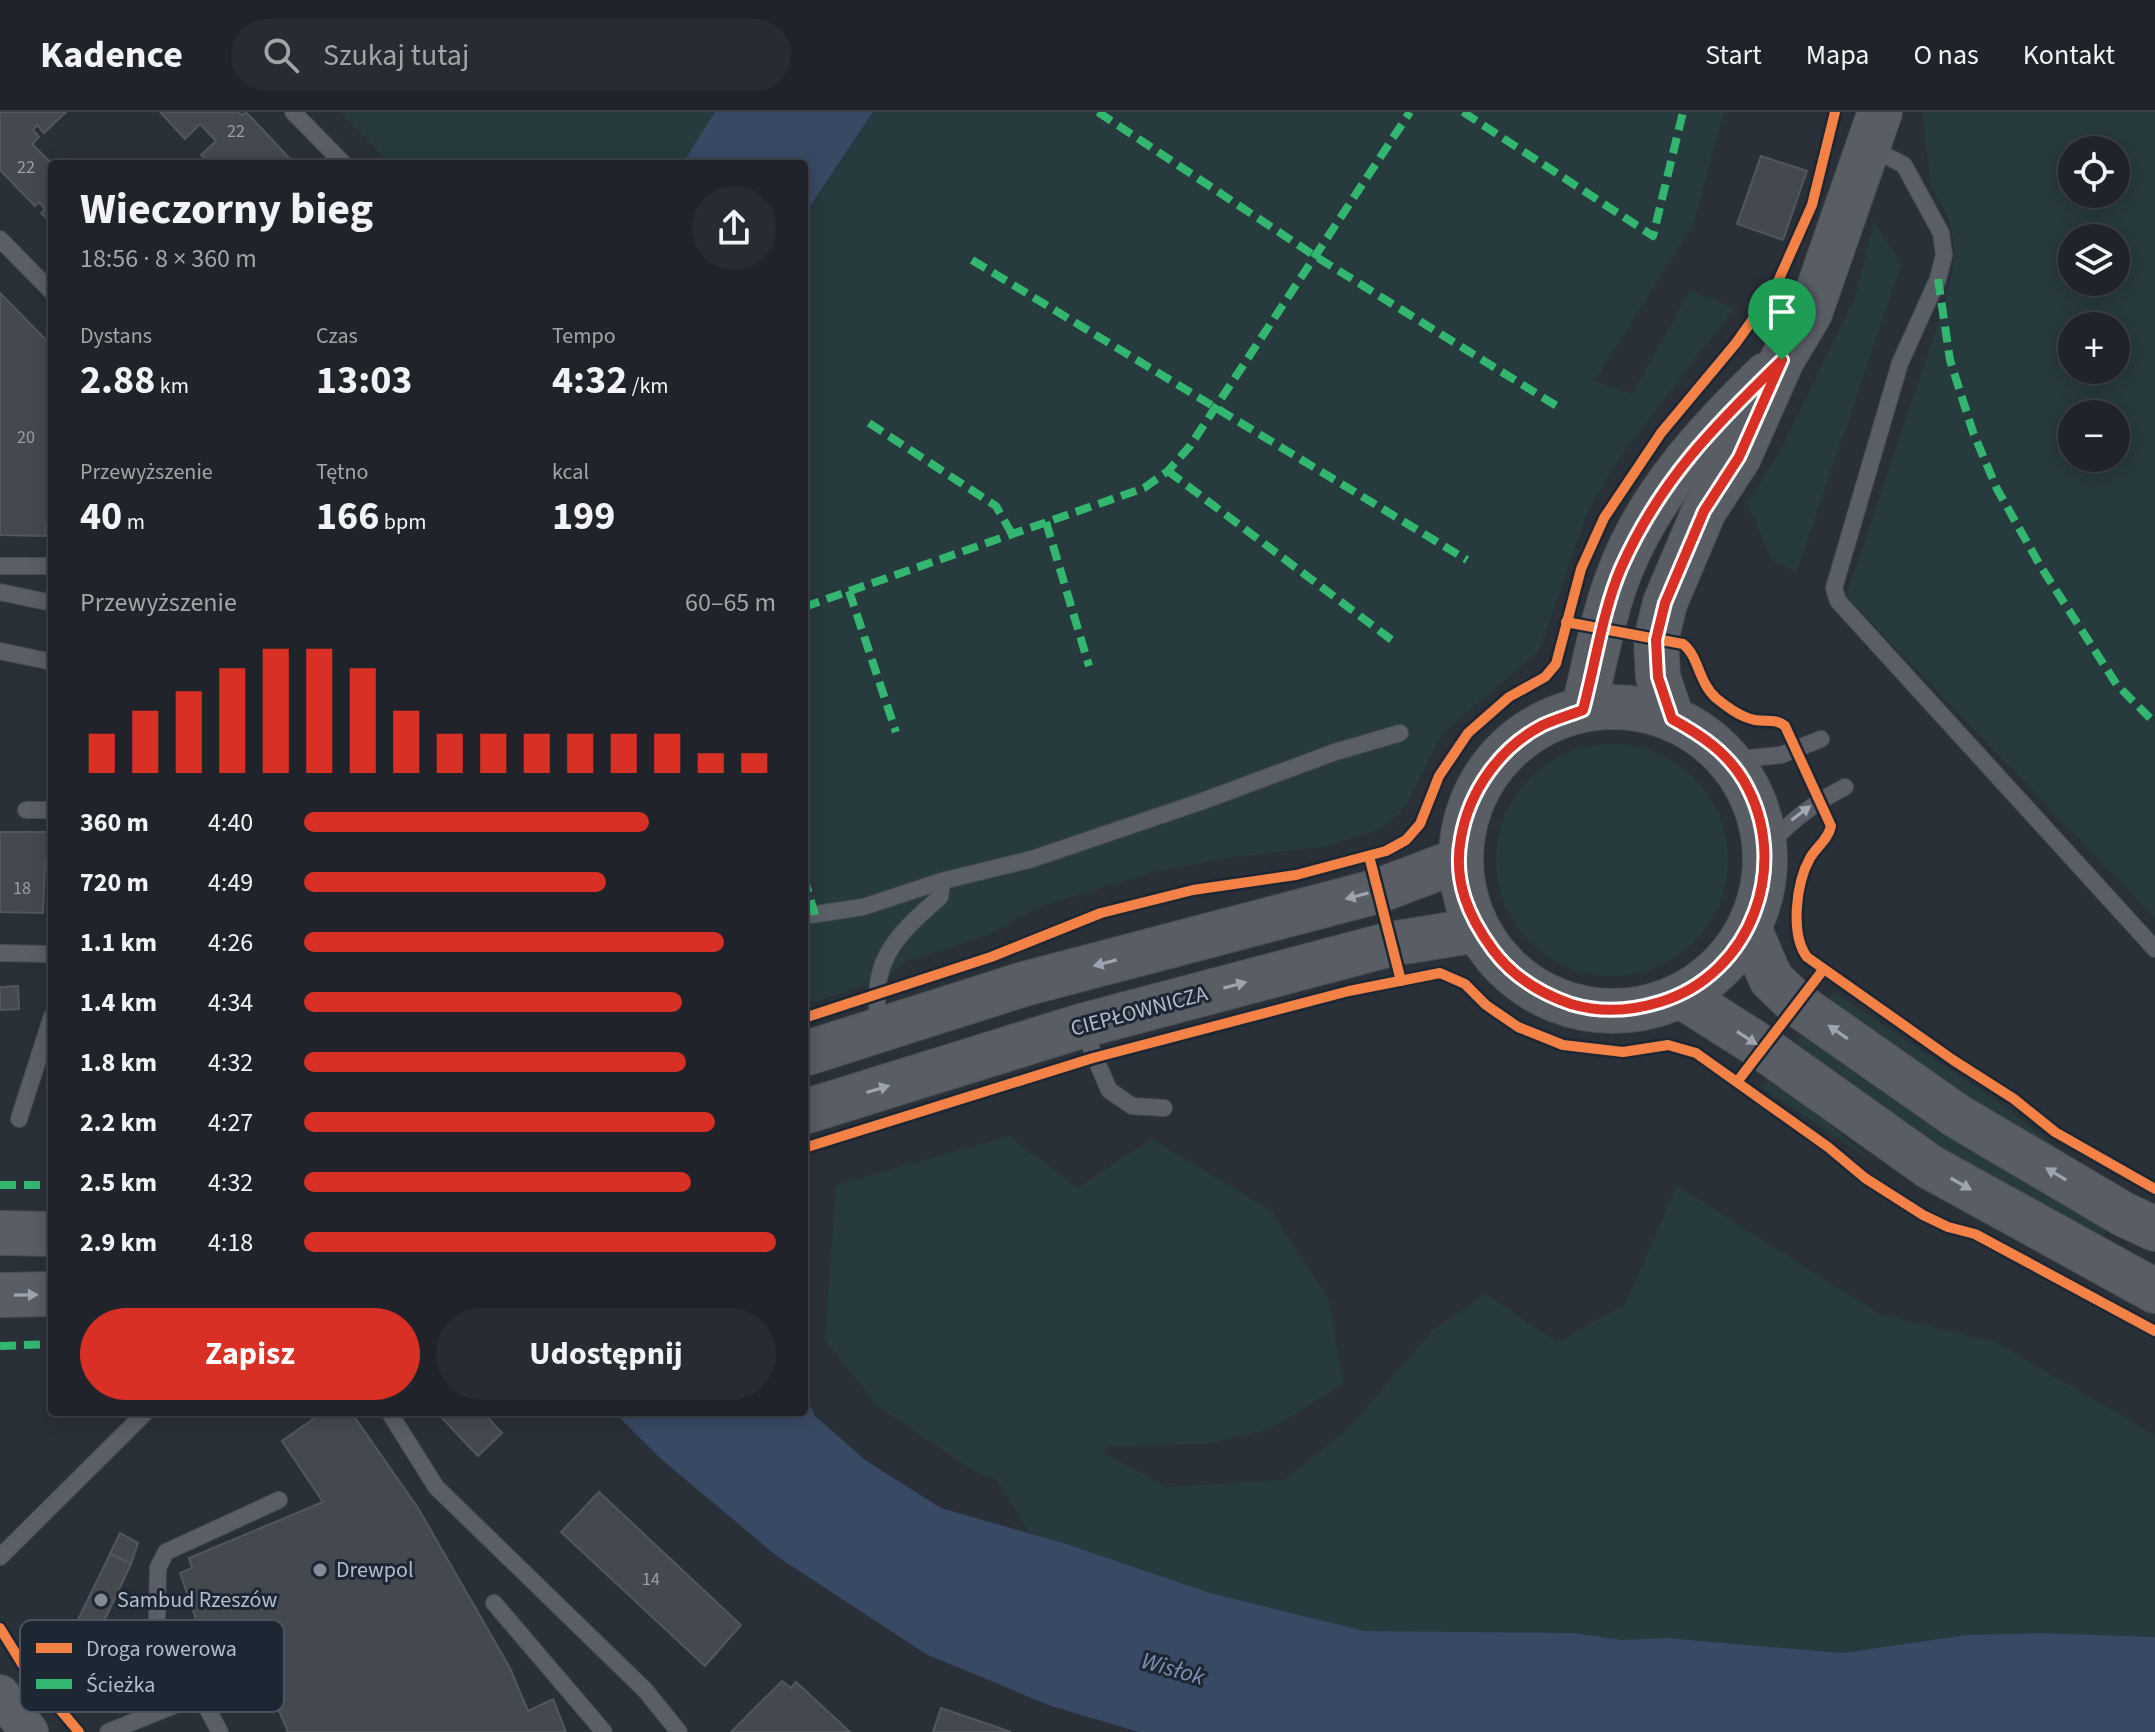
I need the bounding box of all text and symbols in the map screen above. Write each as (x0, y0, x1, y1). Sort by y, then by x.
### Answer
search box (231, 19, 791, 91)
text: Kadence (40, 28, 183, 82)
icon: search (259, 33, 303, 77)
text: Szukaj tutaj (323, 34, 469, 77)
text: Start (1705, 35, 1762, 75)
text: Mapa (1806, 35, 1869, 75)
text: O nas (1913, 35, 1979, 75)
text: Kontakt (2023, 35, 2115, 75)
house number: 22 (227, 119, 245, 144)
map controls (2058, 136, 2130, 472)
button: locate (2058, 136, 2130, 208)
house number: 22 (17, 155, 35, 180)
text: Wieczorny bieg (80, 178, 373, 241)
button: share (692, 186, 776, 270)
button: layers (2058, 224, 2130, 296)
text: 18:56 · 8 × 360 m (80, 240, 257, 277)
pin (1748, 278, 1816, 360)
icon: arrive (1760, 290, 1804, 334)
button: + (2058, 312, 2130, 384)
text: Dystans (80, 320, 152, 352)
text: Czas (316, 320, 358, 352)
text: Tempo (552, 320, 616, 352)
text: 2.88 (80, 352, 155, 409)
text: 13:03 (316, 352, 412, 409)
text: 4:32 (552, 352, 627, 409)
text: km (155, 370, 189, 402)
text: /km (627, 370, 669, 402)
button: − (2058, 400, 2130, 472)
house number: 20 (17, 425, 35, 450)
text: Przewyższenie (80, 456, 213, 488)
text: Tętno (316, 456, 368, 488)
text: kcal (552, 456, 589, 488)
text: 40 (80, 488, 122, 545)
text: 166 (316, 488, 379, 545)
text: 199 (552, 488, 615, 545)
text: m (122, 506, 145, 538)
text: bpm (379, 506, 426, 538)
text: Przewyższenie (80, 584, 237, 621)
text: 60–65 m (685, 584, 776, 621)
text: 360 m (80, 804, 149, 841)
text: 4:40 (208, 804, 253, 841)
one-way arrow (1791, 806, 1812, 822)
text: 720 m (80, 864, 149, 901)
text: 4:49 (208, 864, 253, 901)
house number: 18 (13, 876, 31, 901)
one-way arrow (1344, 891, 1369, 903)
text: 1.1 km (80, 924, 157, 961)
text: 4:26 (208, 924, 253, 961)
one-way arrow (1093, 957, 1118, 969)
street label: CIEPŁOWNICZA (1067, 977, 1211, 1045)
one-way arrow (1223, 978, 1248, 990)
text: 1.4 km (80, 984, 157, 1021)
text: 4:34 (208, 984, 253, 1021)
one-way arrow (1827, 1025, 1848, 1040)
one-way arrow (1736, 1030, 1757, 1045)
text: 1.8 km (80, 1044, 157, 1081)
text: 4:32 (208, 1044, 253, 1081)
one-way arrow (867, 1082, 891, 1095)
text: 2.2 km (80, 1104, 157, 1141)
text: 4:27 (208, 1104, 253, 1141)
text: 2.5 km (80, 1164, 157, 1201)
text: 4:32 (208, 1164, 253, 1201)
one-way arrow (2045, 1167, 2067, 1181)
one-way arrow (1950, 1177, 1972, 1191)
text: 2.9 km (80, 1224, 157, 1261)
text: 4:18 (208, 1224, 253, 1261)
one-way arrow (14, 1288, 39, 1301)
button: Zapisz (80, 1308, 420, 1400)
button: Udostępnij (436, 1308, 776, 1400)
place label: Drewpol (336, 1554, 414, 1586)
marker: Drewpol (311, 1561, 329, 1579)
house number: 14 (642, 1567, 660, 1592)
place label: Sambud Rzeszów (117, 1584, 277, 1616)
marker: Sambud Rzeszów (92, 1591, 110, 1609)
legend (20, 1620, 284, 1712)
text: Droga rowerowa (86, 1633, 237, 1665)
water label: Wisłok (1137, 1643, 1209, 1695)
text: Ścieżka (86, 1669, 155, 1701)

